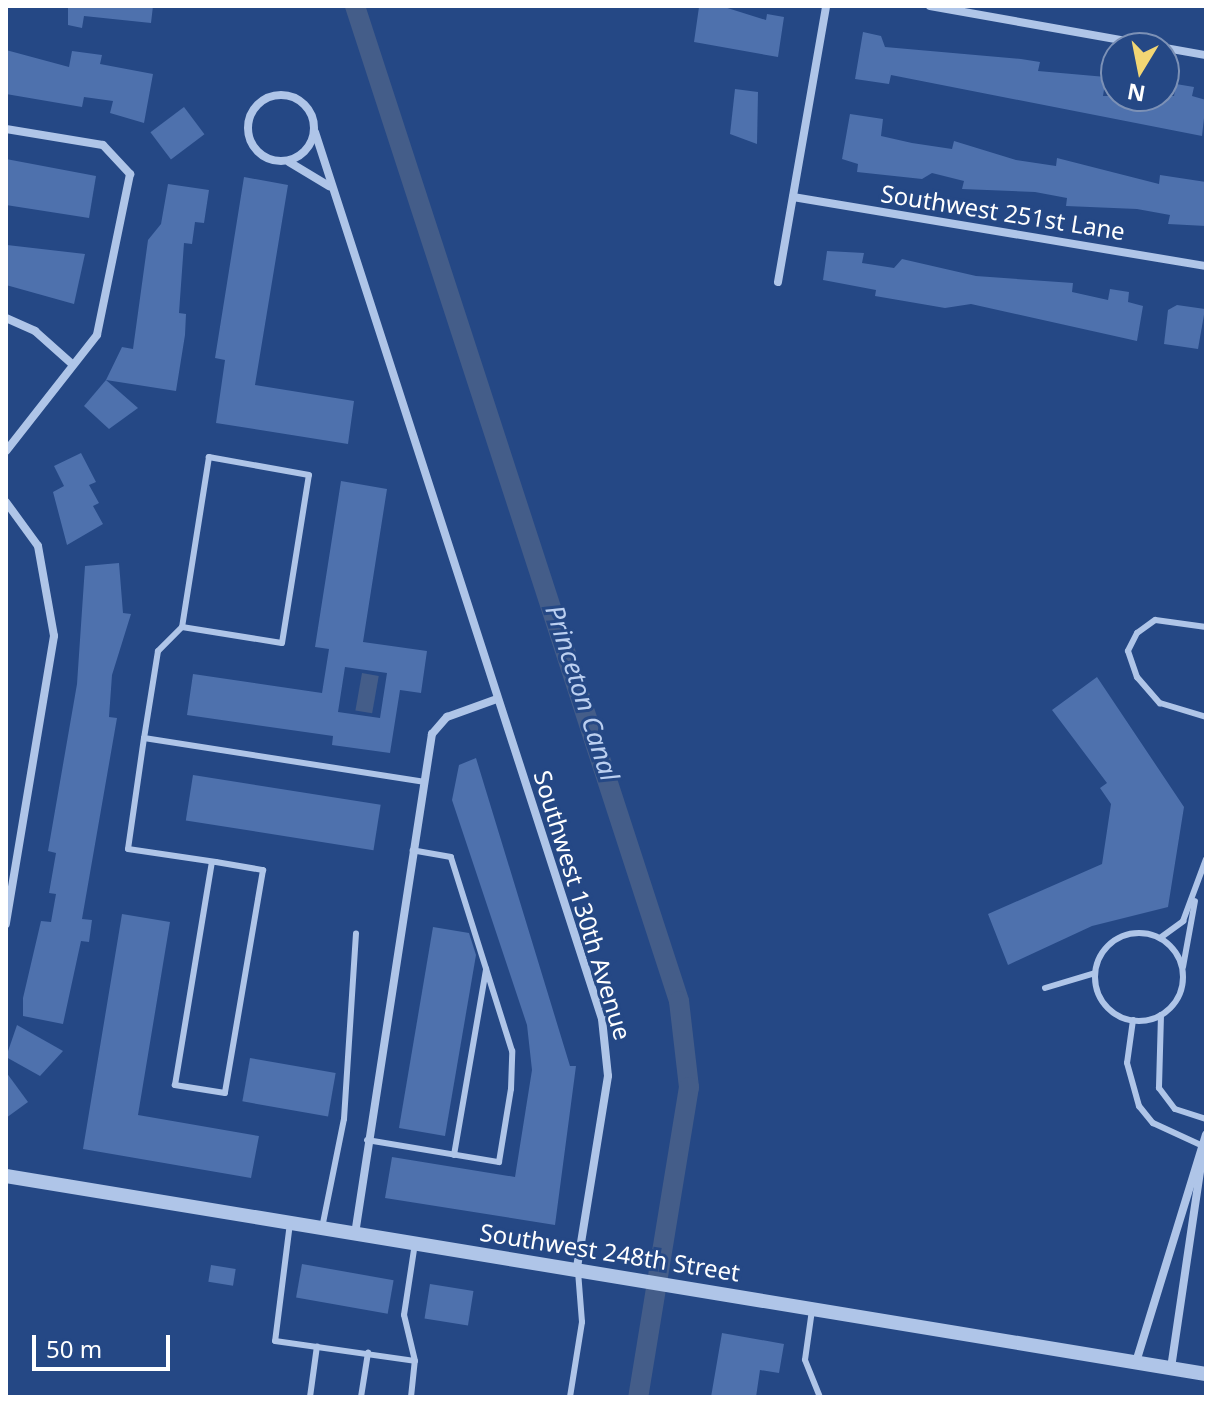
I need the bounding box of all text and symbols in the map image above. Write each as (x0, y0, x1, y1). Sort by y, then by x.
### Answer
north arrow (1100, 32, 1180, 112)
text: N (1125, 77, 1148, 110)
street label: Southwest 251st Lane (879, 178, 1127, 246)
water label: Princeton Canal (539, 601, 625, 785)
street label: Southwest 130th Avenue (528, 767, 638, 1043)
street label: Southwest 248th Street (478, 1217, 742, 1287)
scale bar (36, 1319, 174, 1369)
text: 50 m (46, 1332, 102, 1365)

